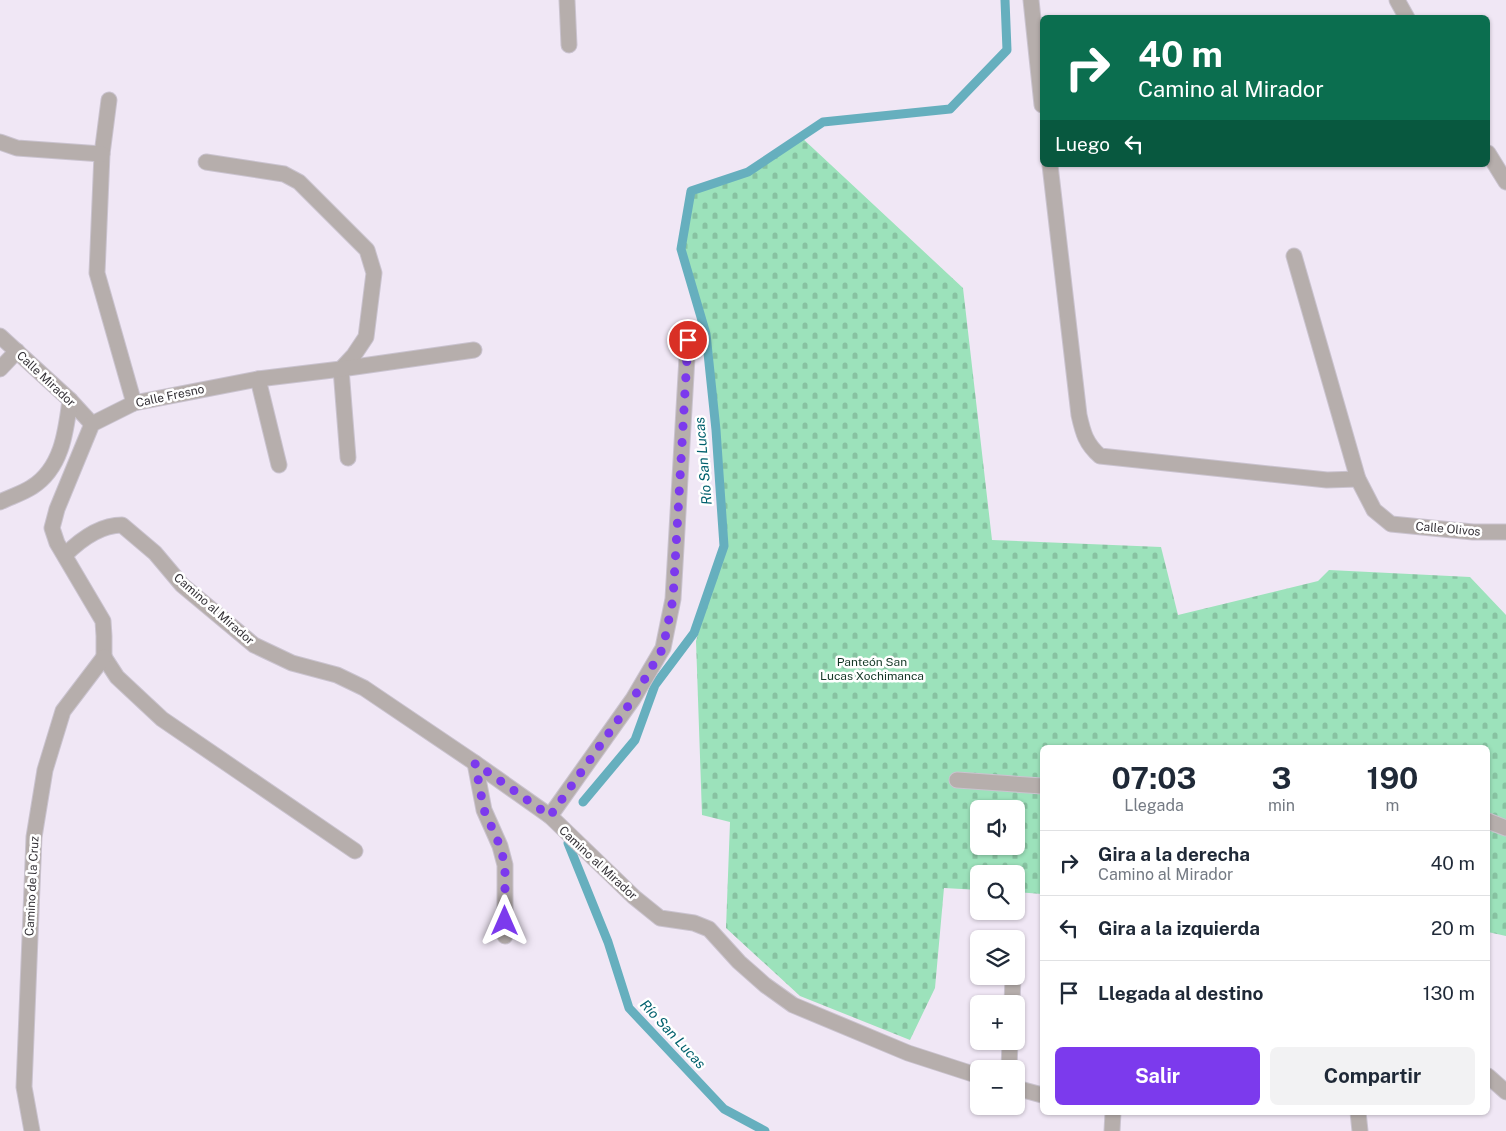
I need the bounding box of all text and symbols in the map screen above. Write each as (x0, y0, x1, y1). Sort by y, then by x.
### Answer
text: 40 m (1138, 34, 1223, 75)
icon: right (1055, 35, 1120, 100)
text: Camino al Mirador (1138, 76, 1324, 102)
icon: left (1120, 130, 1148, 158)
text: Luego (1055, 133, 1110, 155)
pin (667, 319, 709, 361)
icon: arrive (674, 326, 702, 354)
street label: Calle Mirador (14, 348, 78, 410)
street label: Calle Fresno (135, 382, 206, 410)
water label: Río San Lucas (691, 416, 715, 506)
street label: Calle Olivos (1415, 519, 1481, 539)
street label: Camino al Mirador (171, 570, 257, 648)
park label: Panteón San Lucas Xochimanca (820, 655, 924, 683)
text: 07:03 (1112, 760, 1196, 796)
text: 3 (1272, 760, 1291, 796)
text: 190 (1367, 760, 1418, 796)
text: Llegada (1124, 796, 1184, 815)
text: min (1268, 796, 1295, 815)
text: m (1386, 796, 1399, 815)
map controls (970, 800, 1025, 1115)
button: sound (970, 800, 1025, 855)
street label: Camino al Mirador (556, 823, 640, 903)
street label: Camino de la Cruz (22, 835, 42, 936)
text: Gira a la derecha (1098, 843, 1250, 865)
icon: right (1055, 849, 1083, 877)
text: 40 m (1430, 852, 1475, 874)
button: search (970, 865, 1025, 920)
text: Camino al Mirador (1098, 865, 1233, 884)
position arrow (478, 894, 530, 946)
icon: left (1055, 914, 1083, 942)
text: Gira a la izquierda (1098, 917, 1260, 939)
text: 20 m (1431, 917, 1475, 939)
button: layers (970, 930, 1025, 985)
icon: arrive (1055, 979, 1083, 1007)
text: Llegada al destino (1098, 982, 1263, 1004)
text: 130 m (1423, 982, 1475, 1004)
button: + (970, 995, 1025, 1050)
water label: Río San Lucas (637, 996, 709, 1072)
button: Salir (1055, 1047, 1260, 1105)
button: Compartir (1270, 1047, 1475, 1105)
button: − (970, 1060, 1025, 1115)

